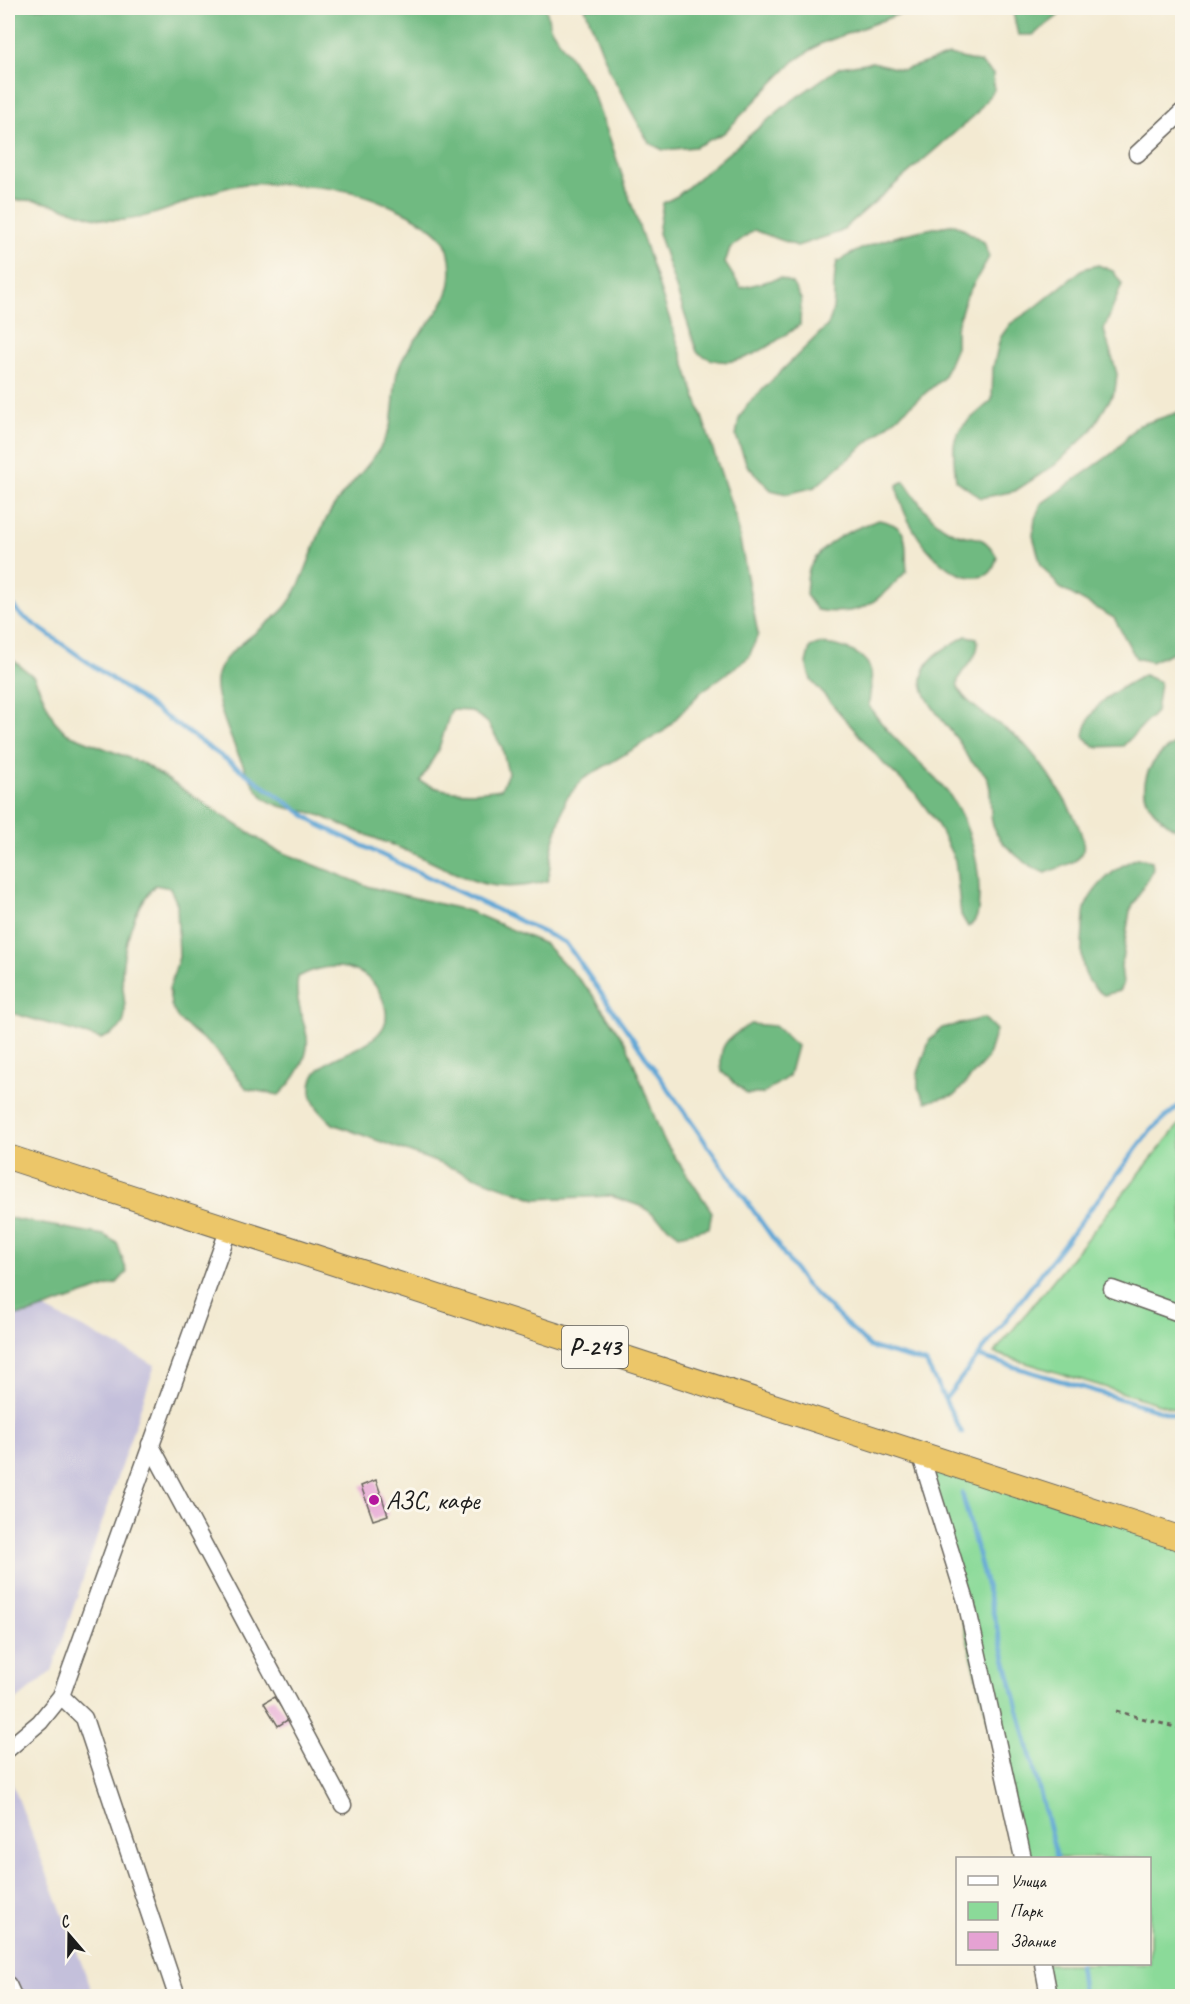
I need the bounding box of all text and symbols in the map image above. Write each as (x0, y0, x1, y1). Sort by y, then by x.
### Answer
road number: Р-243 (562, 1326, 628, 1368)
place label: АЗС, кафе (386, 1484, 481, 1517)
marker: АЗС, кафе (367, 1493, 381, 1507)
legend (956, 1857, 1151, 1965)
text: Улица (1010, 1870, 1047, 1892)
text: Парк (1010, 1900, 1044, 1922)
north arrow (39, 1905, 99, 1965)
text: С (57, 1910, 73, 1933)
text: Здание (1010, 1930, 1056, 1952)

